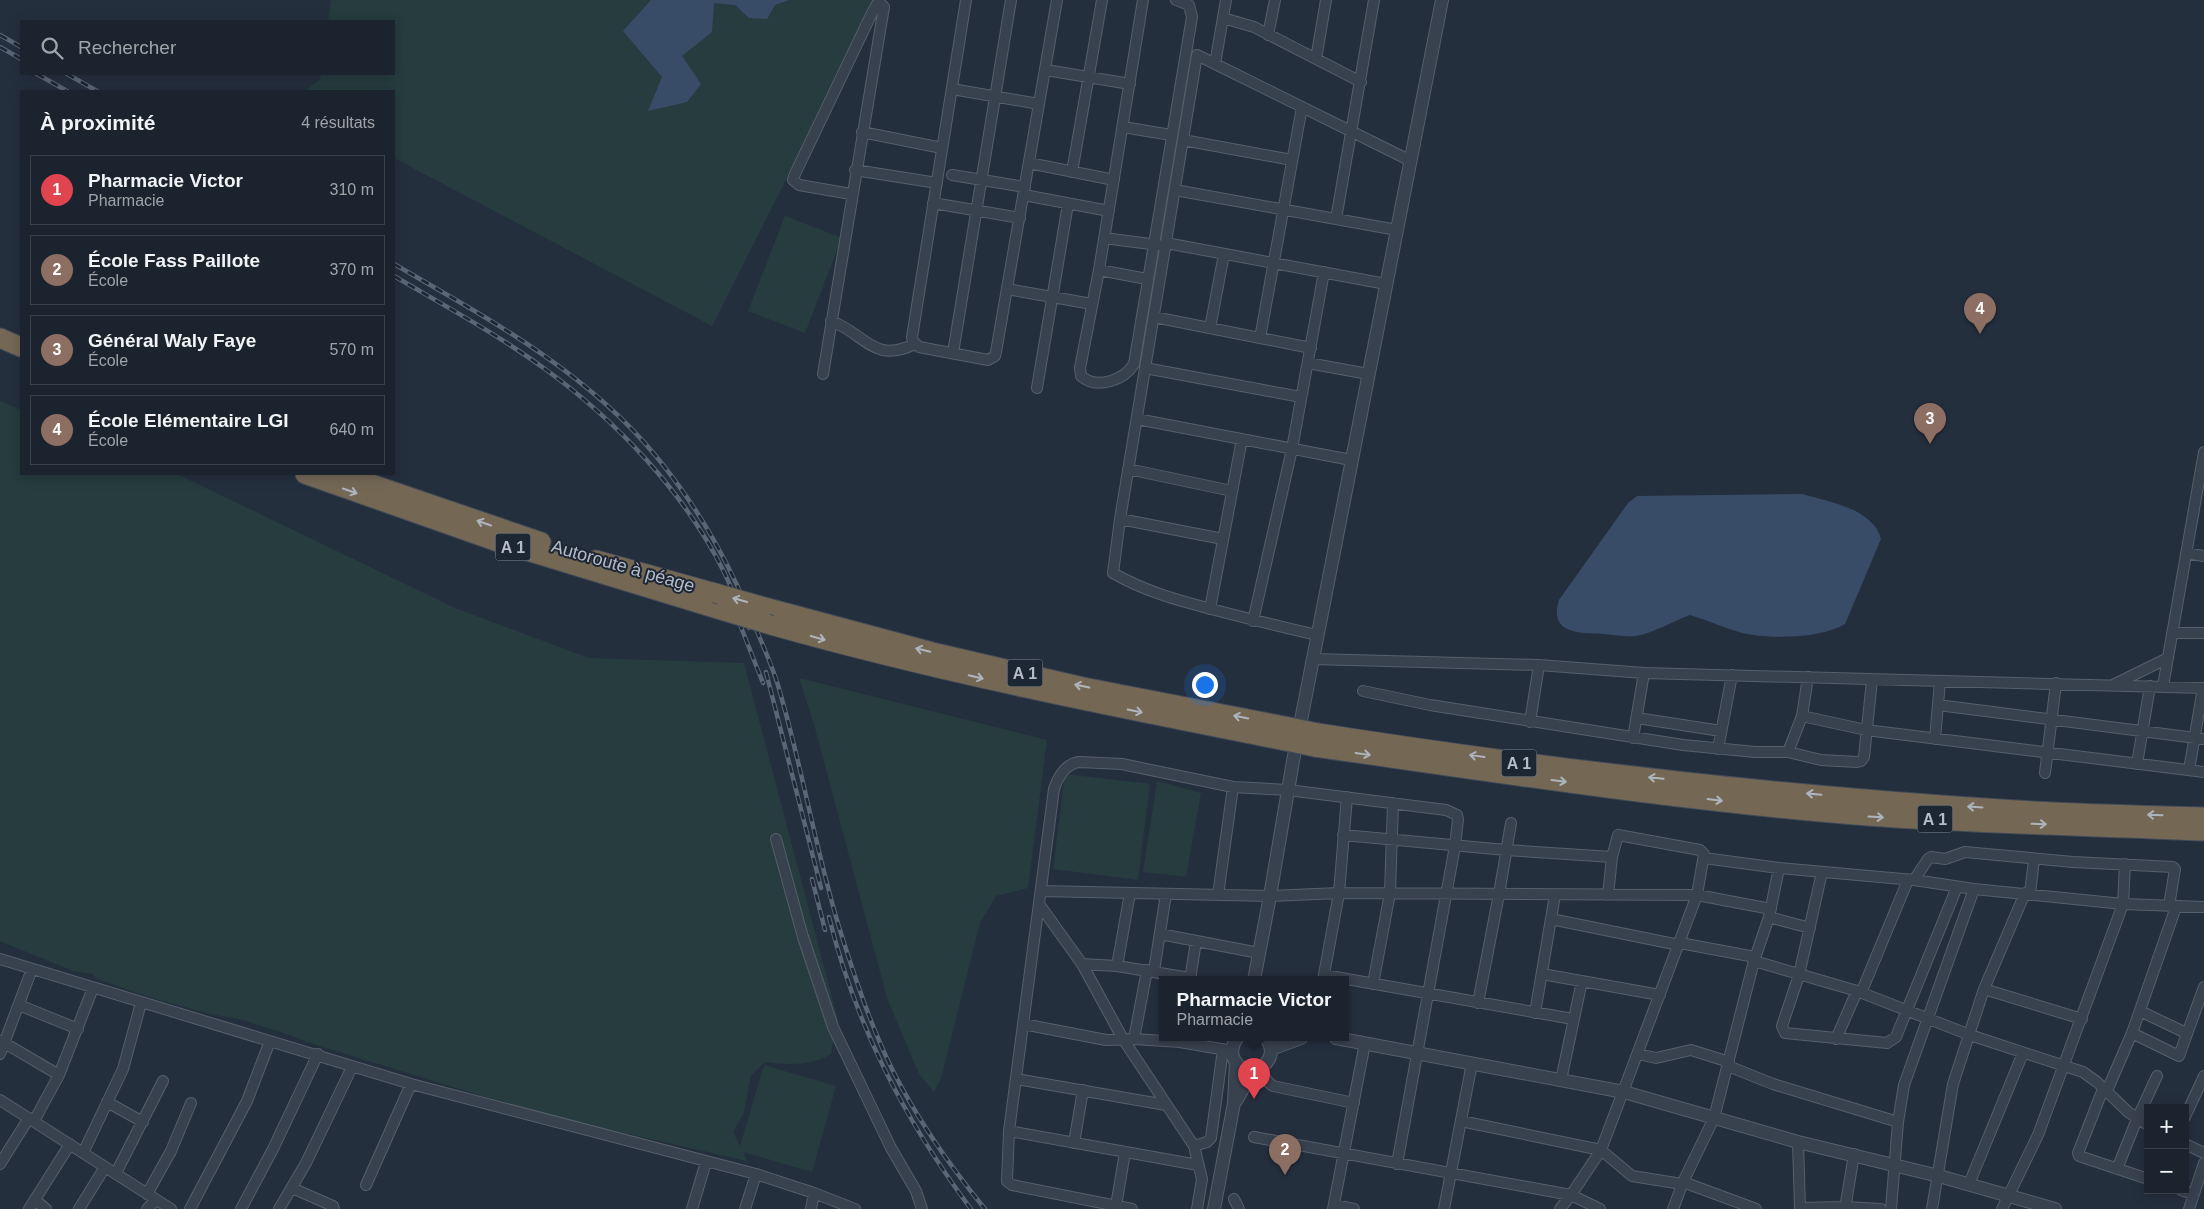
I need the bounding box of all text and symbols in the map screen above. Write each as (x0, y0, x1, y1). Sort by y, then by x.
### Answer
search box (20, 20, 395, 75)
icon: search (38, 34, 66, 62)
text: Rechercher (78, 37, 176, 58)
text: À proximité (40, 111, 156, 134)
text: 4 résultats (301, 114, 375, 131)
text: Pharmacie Victor (88, 170, 243, 191)
text: 1 (53, 181, 61, 198)
text: 310 m (330, 181, 374, 198)
text: Pharmacie (88, 192, 164, 209)
text: École Fass Paillote (88, 250, 260, 271)
text: 2 (53, 261, 61, 278)
text: 370 m (330, 261, 374, 278)
text: École (88, 272, 128, 289)
pin: 4 (1964, 293, 1996, 334)
text: Général Waly Faye (88, 330, 256, 351)
text: 3 (53, 341, 61, 358)
text: 570 m (330, 341, 374, 358)
text: École (88, 352, 128, 369)
pin: 3 (1914, 403, 1946, 444)
text: École Elémentaire LGI (88, 410, 289, 431)
text: 4 (53, 421, 61, 438)
text: 640 m (330, 421, 374, 438)
text: École (88, 432, 128, 449)
one-way arrow (342, 487, 357, 496)
one-way arrow (477, 518, 493, 527)
road number: A 1 (496, 534, 530, 560)
street label: Autoroute à péage (549, 536, 697, 596)
one-way arrow (732, 595, 748, 604)
one-way arrow (810, 634, 826, 643)
one-way arrow (916, 645, 932, 654)
road number: A 1 (1008, 660, 1042, 686)
your location (1192, 672, 1218, 698)
one-way arrow (968, 673, 984, 682)
one-way arrow (1074, 681, 1090, 690)
one-way arrow (1126, 707, 1142, 716)
one-way arrow (1234, 712, 1250, 722)
one-way arrow (1355, 749, 1371, 759)
road number: A 1 (1502, 750, 1536, 776)
one-way arrow (1470, 751, 1486, 761)
one-way arrow (1648, 773, 1664, 783)
one-way arrow (1551, 776, 1567, 786)
one-way arrow (1806, 789, 1822, 799)
one-way arrow (1706, 795, 1722, 805)
one-way arrow (1968, 803, 1984, 812)
road number: A 1 (1918, 806, 1952, 832)
one-way arrow (2148, 810, 2164, 820)
one-way arrow (1868, 812, 1884, 821)
one-way arrow (2031, 820, 2047, 829)
popup (1159, 976, 1349, 1041)
text: Pharmacie Victor (1177, 989, 1331, 1010)
text: Pharmacie (1177, 1011, 1253, 1028)
pin: 1 (1238, 1058, 1270, 1099)
map controls (2144, 1104, 2189, 1194)
button: + (2144, 1104, 2189, 1149)
pin: 2 (1269, 1134, 1301, 1175)
button: − (2144, 1149, 2189, 1194)

